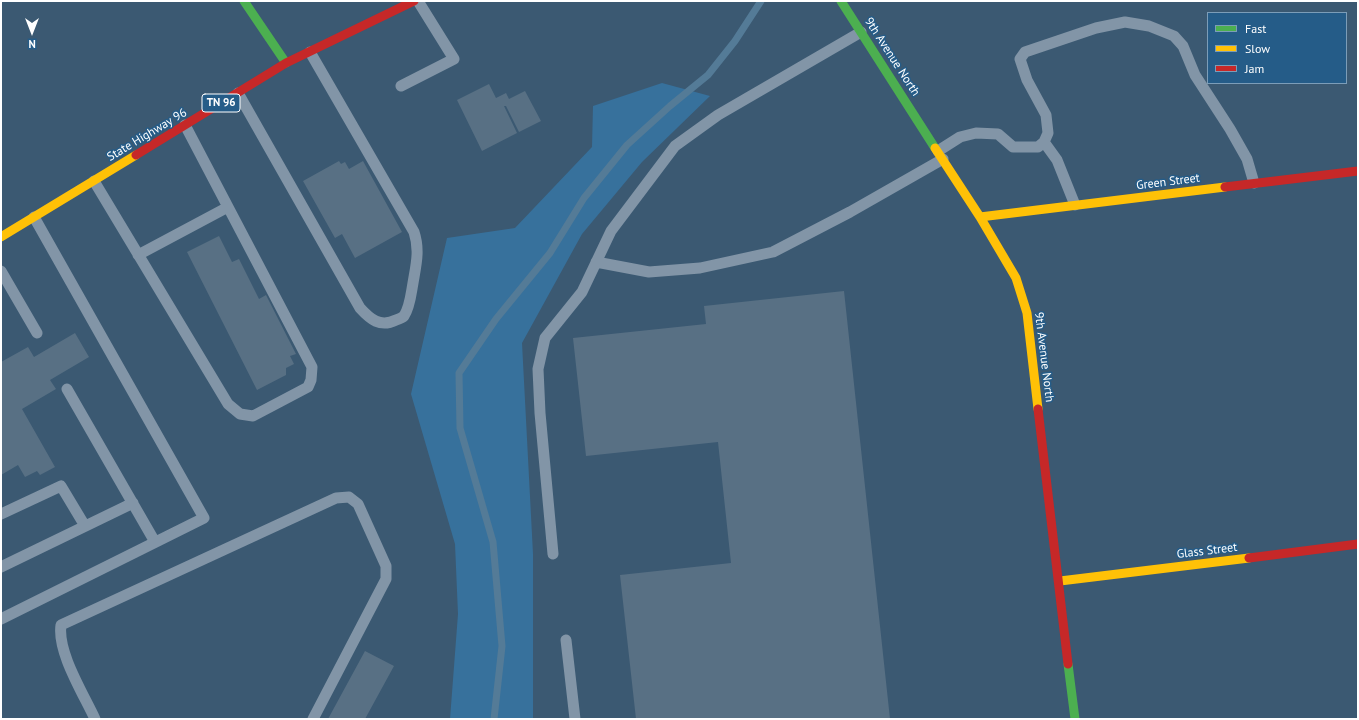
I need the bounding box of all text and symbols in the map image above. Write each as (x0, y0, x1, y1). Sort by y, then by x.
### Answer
north arrow (12, 12, 52, 52)
legend (1207, 12, 1347, 84)
street label: 9th Avenue North (861, 15, 923, 99)
text: Fast (1245, 21, 1266, 36)
text: N (28, 37, 36, 51)
text: Slow (1245, 41, 1270, 56)
text: Jam (1245, 61, 1264, 76)
road number: TN 96 (202, 94, 240, 112)
street label: State Highway 96 (104, 106, 190, 164)
street label: Green Street (1135, 171, 1201, 193)
street label: 9th Avenue North (1031, 311, 1057, 403)
street label: Glass Street (1176, 540, 1238, 562)

